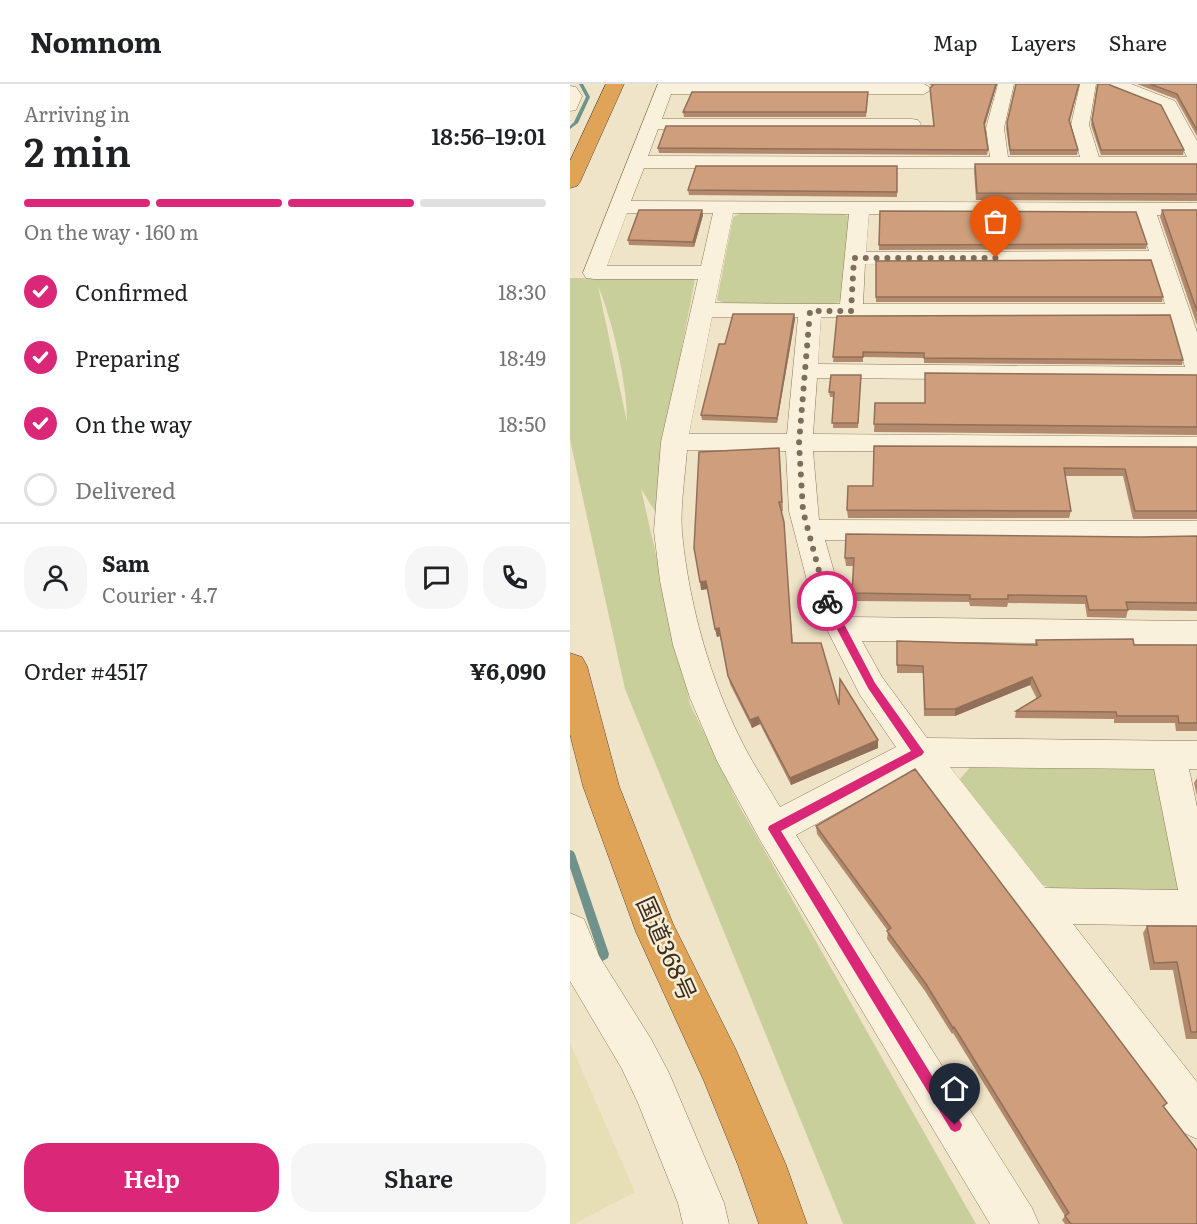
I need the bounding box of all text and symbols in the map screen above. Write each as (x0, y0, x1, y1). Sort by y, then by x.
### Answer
text: Nomnom (30, 20, 162, 62)
text: Map (933, 26, 978, 57)
text: Layers (1011, 26, 1076, 57)
text: Share (1109, 26, 1167, 57)
text: Arriving in (24, 98, 130, 128)
text: 18:56–19:01 (431, 119, 546, 152)
text: 2 min (24, 121, 131, 179)
pin (970, 196, 1021, 258)
icon: bag (979, 205, 1012, 238)
text: On the way · 160 m (24, 216, 199, 246)
icon: check (24, 275, 57, 308)
text: Confirmed (75, 275, 188, 308)
text: 18:30 (498, 276, 546, 306)
icon: check (24, 341, 57, 374)
text: Preparing (75, 341, 179, 374)
text: 18:49 (499, 342, 546, 372)
icon: check (24, 407, 57, 440)
text: On the way (75, 407, 192, 440)
text: 18:50 (498, 408, 546, 438)
text: Delivered (75, 473, 176, 506)
button: person (24, 546, 87, 609)
text: Sam (102, 546, 150, 579)
button: chat (405, 546, 468, 609)
button: phone (483, 546, 546, 609)
courier (797, 571, 857, 631)
text: Courier · 4.7 (102, 579, 217, 609)
icon: bike (811, 585, 844, 618)
text: Order #4517 (24, 654, 148, 687)
text: ¥6,090 (470, 654, 546, 687)
street label: 国道368号 (630, 890, 707, 1006)
pin (929, 1063, 980, 1125)
icon: home (938, 1072, 971, 1105)
button: Help (24, 1143, 279, 1212)
button: Share (291, 1143, 546, 1212)

